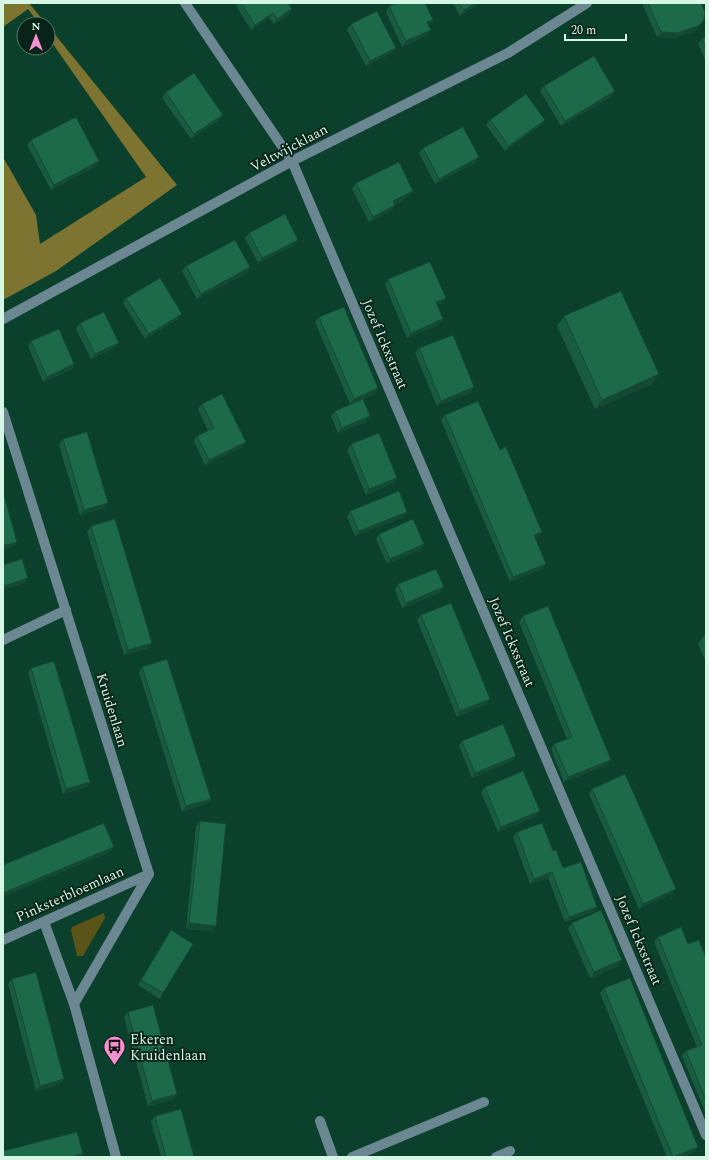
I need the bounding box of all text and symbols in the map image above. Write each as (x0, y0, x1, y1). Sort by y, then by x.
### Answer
north arrow (16, 16, 56, 56)
scale bar (565, 16, 626, 42)
text: N (32, 18, 41, 35)
text: 20 m (571, 21, 596, 40)
street label: Veltwijcklaan (246, 119, 332, 177)
street label: Jozef Ickxstraat (357, 296, 413, 392)
street label: Jozef Ickxstraat (484, 594, 540, 690)
street label: Kruidenlaan (91, 670, 133, 750)
street label: Pinksterbloemlaan (12, 861, 128, 927)
street label: Jozef Ickxstraat (611, 892, 667, 988)
place label: Ekeren Kruidenlaan (130, 1029, 207, 1066)
bus stop icon: Ekeren Kruidenlaan (102, 1034, 128, 1067)

